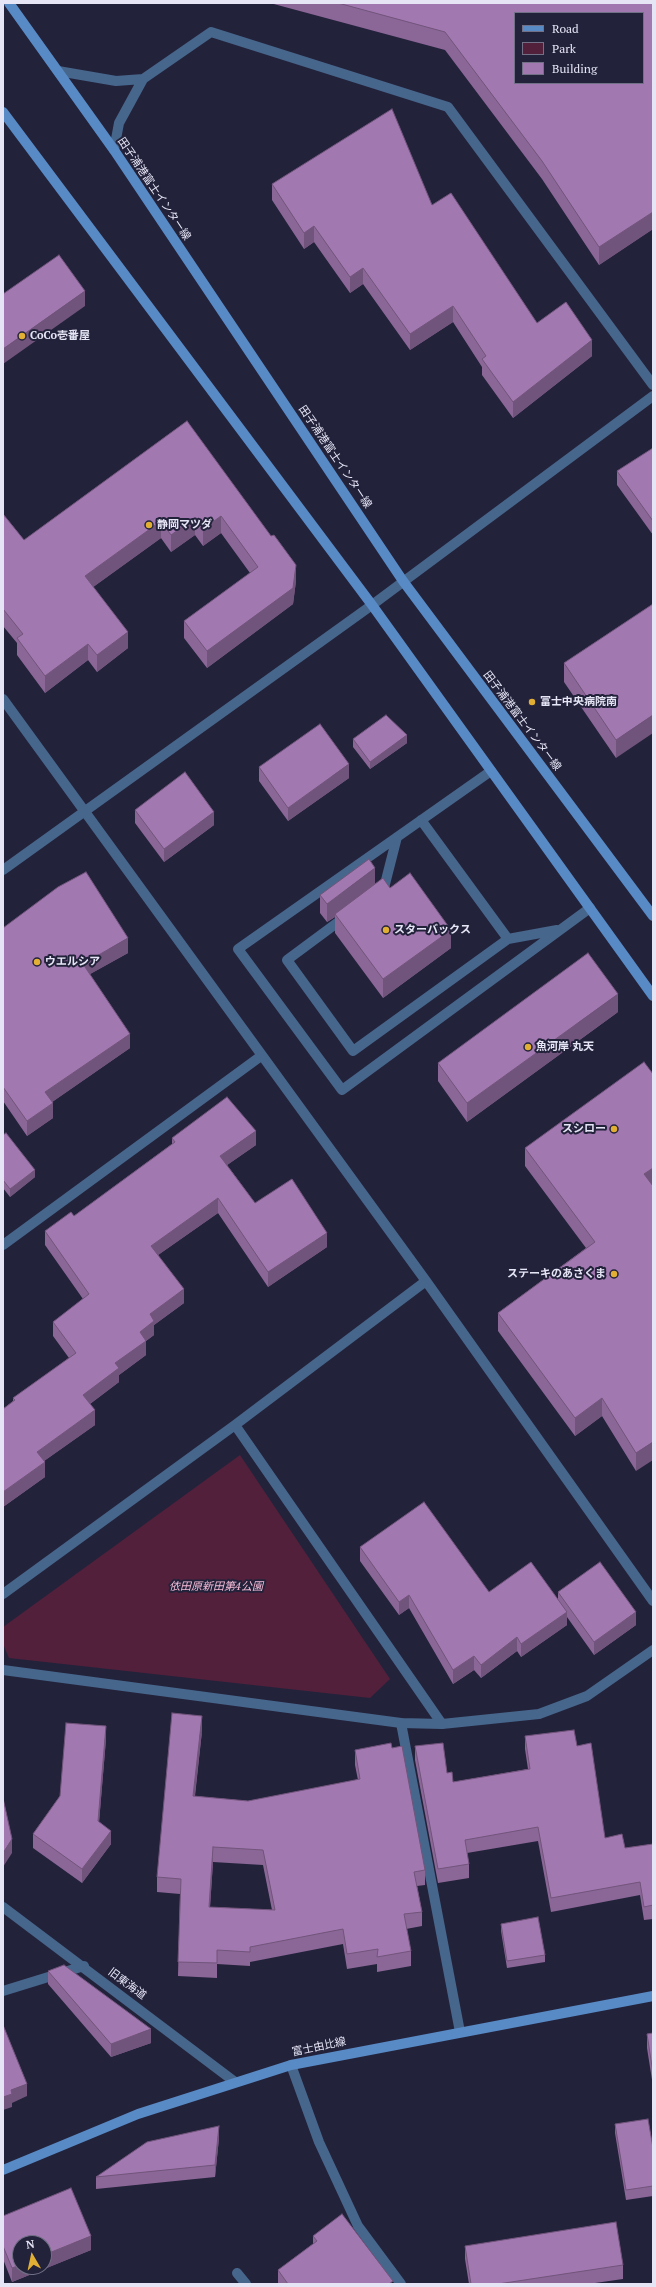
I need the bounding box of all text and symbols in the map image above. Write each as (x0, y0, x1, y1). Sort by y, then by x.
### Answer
legend (514, 12, 644, 84)
text: Road (552, 21, 579, 36)
text: Park (552, 41, 576, 56)
text: Building (552, 61, 597, 76)
street label: 田子浦港富士インター線 (115, 135, 193, 243)
place label: CoCo壱番屋 (30, 329, 90, 343)
marker: CoCo壱番屋 (17, 331, 27, 341)
street label: 田子浦港富士インター線 (296, 403, 374, 511)
place label: 静岡マツダ (157, 518, 212, 532)
marker: 静岡マツダ (144, 520, 154, 530)
street label: 田子浦港富士インター線 (480, 669, 564, 773)
place label: 富士中央病院南 (540, 695, 617, 709)
marker: 富士中央病院南 (527, 697, 537, 707)
place label: スターバックス (394, 923, 471, 937)
marker: スターバックス (381, 925, 391, 935)
place label: ウエルシア (45, 955, 100, 969)
marker: ウエルシア (32, 957, 42, 967)
place label: 魚河岸 丸天 (536, 1040, 594, 1054)
marker: 魚河岸 丸天 (523, 1042, 533, 1052)
place label: スシロー (562, 1122, 606, 1136)
marker: スシロー (609, 1124, 619, 1134)
place label: ステーキのあさくま (507, 1267, 606, 1281)
marker: ステーキのあさくま (609, 1269, 619, 1279)
park label: 依田原新田第4公園 (169, 1580, 263, 1594)
street label: 旧東海道 (105, 1965, 149, 2003)
street label: 富士由比線 (291, 2035, 347, 2059)
north arrow (12, 2235, 52, 2275)
text: N (25, 2237, 35, 2252)

